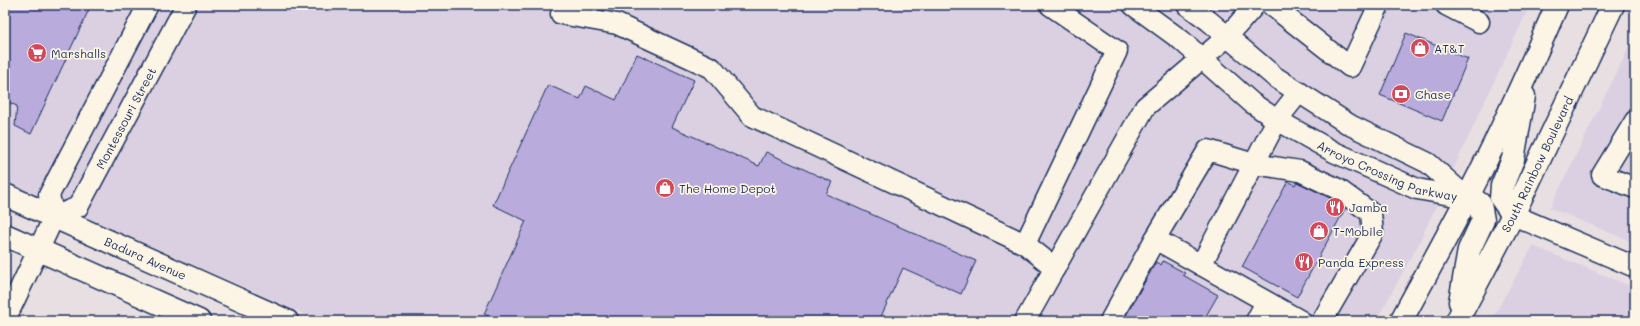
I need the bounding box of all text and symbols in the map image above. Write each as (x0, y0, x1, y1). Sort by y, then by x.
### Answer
shop icon: AT&T (1409, 37, 1431, 59)
place label: AT&T (1434, 40, 1465, 56)
supermarket icon: Marshalls (26, 42, 48, 64)
place label: Marshalls (51, 45, 106, 61)
street label: Montessouri Street (92, 64, 159, 172)
bank icon: Chase (1390, 83, 1412, 105)
place label: Chase (1415, 86, 1451, 102)
street label: South Rainbow Boulevard (1497, 93, 1577, 235)
street label: Arroyo Crossing Parkway (1315, 136, 1459, 204)
shop icon: The Home Depot (654, 177, 676, 199)
place label: The Home Depot (679, 180, 776, 196)
restaurant icon: Jamba (1324, 196, 1346, 218)
place label: Jamba (1349, 199, 1388, 215)
shop icon: T-Mobile (1308, 220, 1330, 242)
place label: T-Mobile (1333, 223, 1383, 239)
street label: Badura Avenue (102, 233, 189, 283)
restaurant icon: Panda Express (1293, 251, 1315, 273)
place label: Panda Express (1318, 254, 1404, 270)

